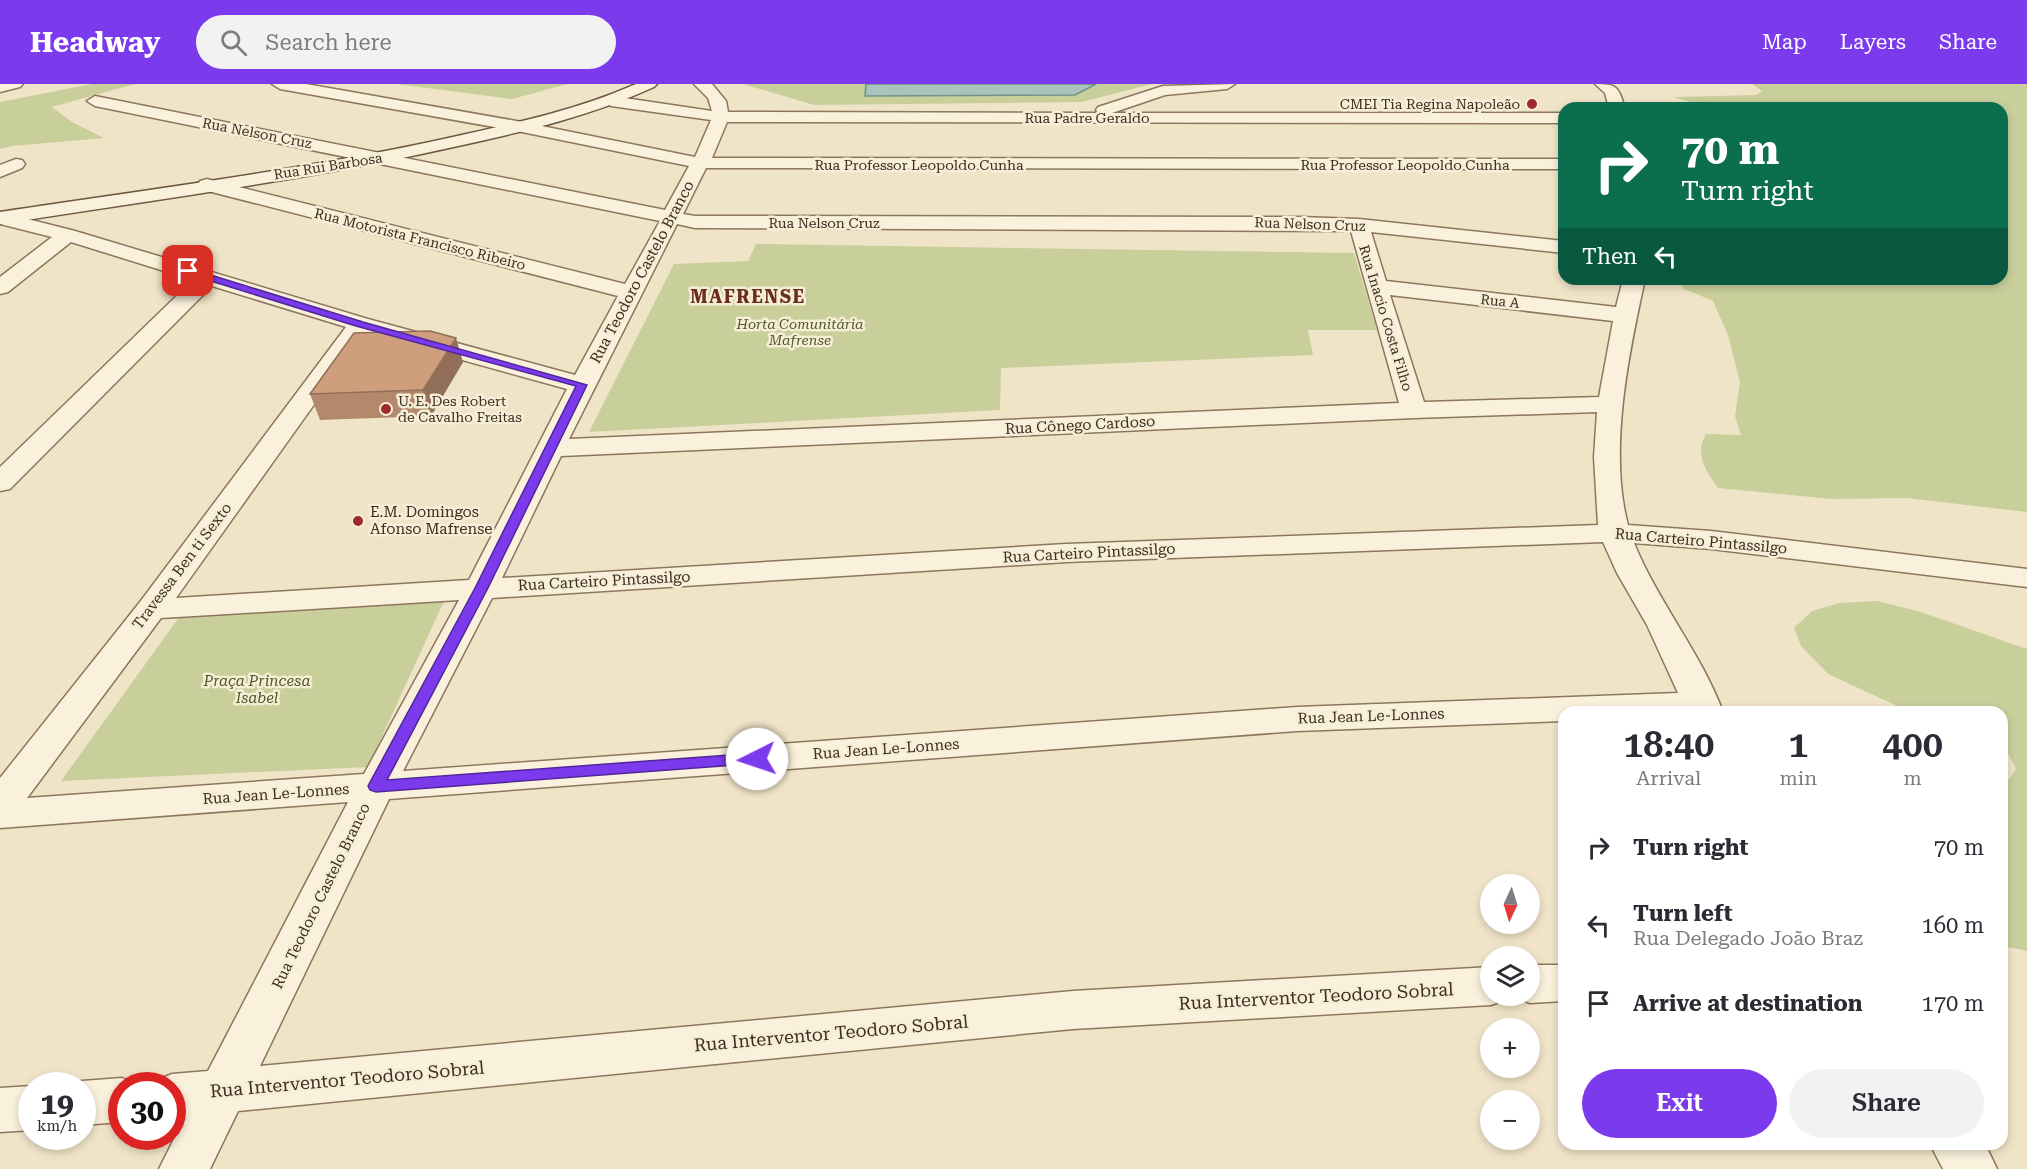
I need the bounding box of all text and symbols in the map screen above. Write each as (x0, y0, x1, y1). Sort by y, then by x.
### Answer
search box (196, 15, 616, 69)
text: Headway (30, 26, 160, 59)
icon: search (217, 26, 250, 59)
text: Search here (265, 30, 391, 55)
text: Map (1762, 30, 1807, 54)
text: Layers (1840, 30, 1906, 54)
text: Share (1939, 30, 1997, 54)
place label: CMEI Tia Regina Napoleão (1340, 96, 1520, 112)
marker: CMEI Tia Regina Napoleão (1525, 97, 1539, 111)
street label: Rua Padre Geraldo (1024, 110, 1150, 126)
street label: Rua Nelson Cruz (201, 115, 313, 152)
text: 70 m (1681, 125, 1779, 174)
icon: right (1582, 126, 1660, 204)
street label: Rua Rui Barbosa (272, 149, 384, 183)
street label: Rua Professor Leopoldo Cunha (814, 157, 1024, 173)
street label: Rua Professor Leopoldo Cunha (1300, 157, 1510, 173)
text: Turn right (1681, 175, 1814, 207)
street label: Rua Teodoro Castelo Branco (586, 178, 698, 366)
street label: Rua Motorista Francisco Ribeiro (313, 205, 527, 273)
street label: Rua Nelson Cruz (1254, 214, 1366, 234)
street label: Rua Nelson Cruz (768, 215, 880, 231)
icon: left (1649, 240, 1682, 273)
street label: Rua Inacio Costa Filho (1356, 243, 1416, 393)
text: Then (1582, 244, 1637, 269)
pin (162, 245, 213, 296)
icon: arrive (171, 254, 204, 287)
district label: MAFRENSE (690, 286, 806, 307)
street label: Rua A (1480, 291, 1520, 311)
park label: Horta Comunitária Mafrense (735, 316, 864, 348)
place label: U. E. Des Robert de Cavalho Freitas (398, 393, 522, 425)
marker: U. E. Des Robert de Cavalho Freitas (379, 402, 393, 416)
street label: Rua Cônego Cardoso (1004, 412, 1156, 438)
street label: Travessa Ben ti Sexto (129, 499, 235, 633)
place label: E.M. Domingos Afonso Mafrense (370, 503, 493, 538)
marker: E.M. Domingos Afonso Mafrense (351, 514, 365, 528)
street label: Rua Carteiro Pintassilgo (1614, 524, 1788, 558)
street label: Rua Carteiro Pintassilgo (1002, 539, 1176, 567)
street label: Rua Carteiro Pintassilgo (517, 567, 691, 595)
park label: Praça Princesa Isabel (203, 672, 310, 707)
street label: Rua Jean Le-Lonnes (1297, 704, 1445, 728)
text: 18:40 (1623, 724, 1714, 766)
text: 1 (1788, 724, 1808, 766)
text: 400 (1882, 724, 1943, 766)
position arrow (725, 727, 789, 791)
street label: Rua Jean Le-Lonnes (812, 735, 960, 763)
text: Arrival (1636, 766, 1701, 790)
text: min (1780, 766, 1817, 790)
text: m (1903, 766, 1922, 790)
street label: Rua Jean Le-Lonnes (202, 780, 350, 808)
street label: Rua Teodoro Castelo Branco (268, 800, 374, 992)
icon: right (1582, 831, 1615, 864)
text: Turn right (1633, 835, 1748, 860)
text: 70 m (1934, 835, 1984, 860)
north arrow (1480, 874, 1540, 934)
map controls (1480, 874, 1540, 1150)
text: Turn left (1633, 901, 1733, 926)
icon: left (1582, 909, 1615, 942)
text: 160 m (1921, 913, 1984, 938)
text: Rua Delegado João Braz (1633, 926, 1863, 950)
button: layers (1480, 946, 1540, 1006)
street label: Rua Interventor Teodoro Sobral (1178, 978, 1454, 1014)
icon: arrive (1582, 987, 1615, 1020)
text: Arrive at destination (1633, 991, 1862, 1016)
text: 170 m (1921, 991, 1984, 1016)
street label: Rua Interventor Teodoro Sobral (693, 1011, 969, 1055)
button: + (1480, 1018, 1540, 1078)
street label: Rua Interventor Teodoro Sobral (209, 1057, 485, 1101)
button: Exit (1582, 1069, 1777, 1138)
button: Share (1789, 1069, 1984, 1138)
speed limit sign: 30 (108, 1072, 186, 1150)
text: 19 (40, 1086, 74, 1121)
button: − (1480, 1090, 1540, 1150)
text: km/h (37, 1117, 77, 1135)

